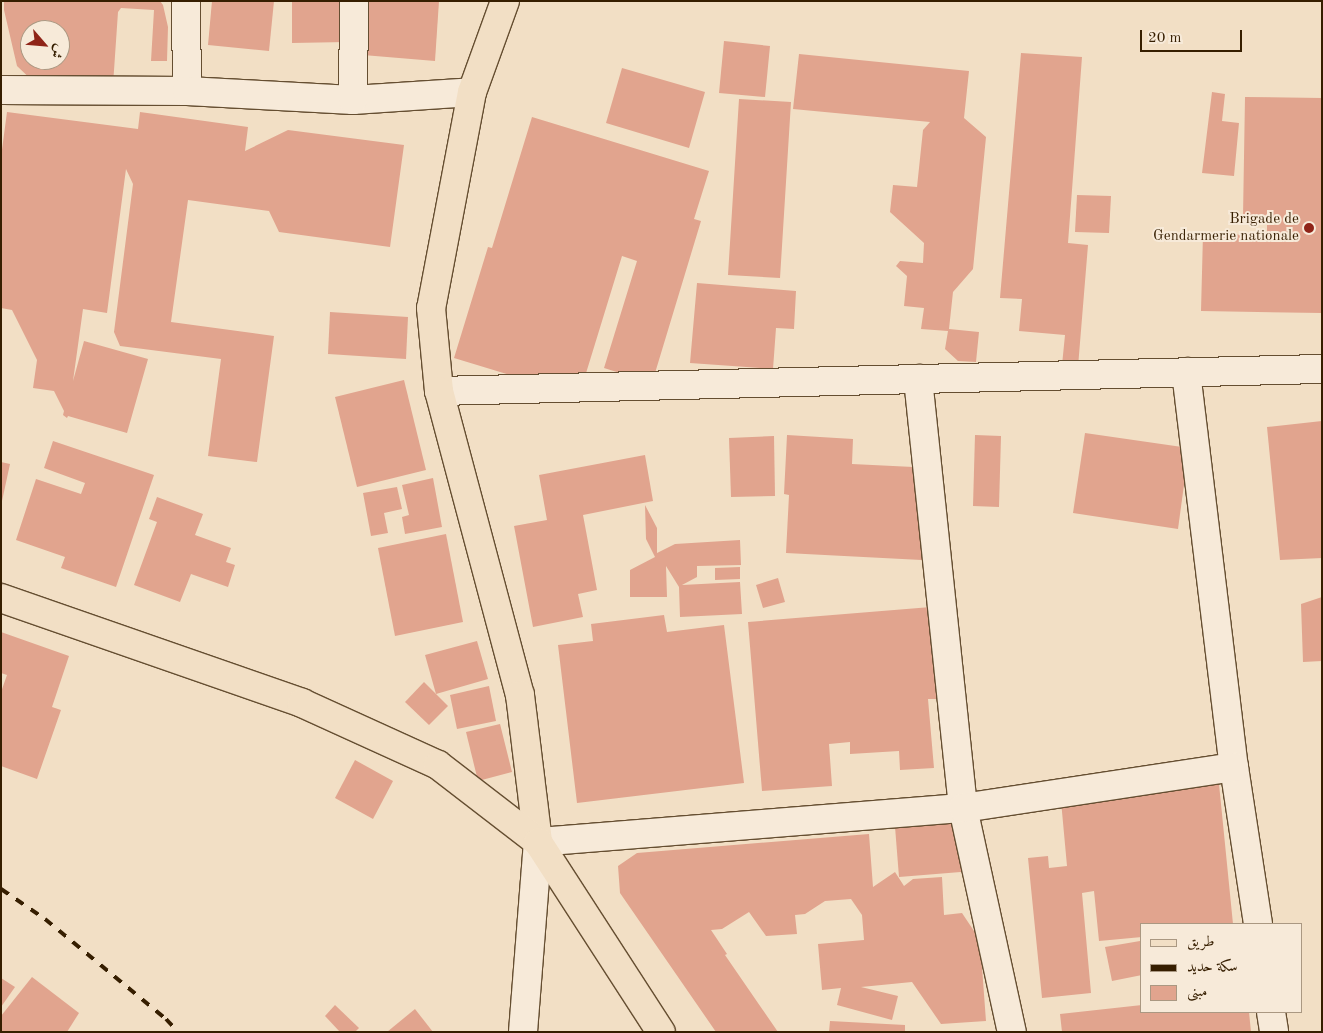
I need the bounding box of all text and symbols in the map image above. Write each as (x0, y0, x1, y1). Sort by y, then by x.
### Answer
north arrow (20, 20, 70, 70)
scale bar (1143, 20, 1246, 52)
text: 20 m (1148, 31, 1182, 46)
text: ش (48, 42, 67, 61)
place label: Brigade de Gendarmerie nationale (1153, 210, 1299, 245)
marker: Brigade de Gendarmerie nationale (1303, 222, 1315, 234)
legend (1140, 923, 1303, 1013)
text: طريق (1187, 935, 1214, 950)
text: سكة حديد (1187, 960, 1238, 975)
text: مبنى (1187, 985, 1207, 1000)

